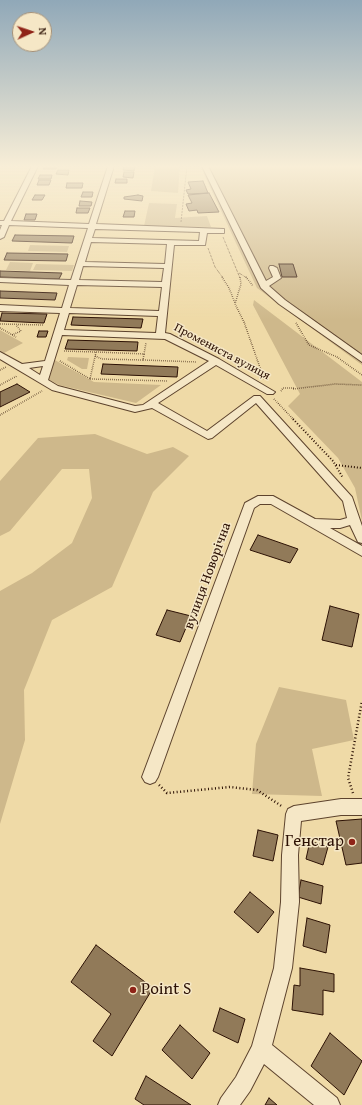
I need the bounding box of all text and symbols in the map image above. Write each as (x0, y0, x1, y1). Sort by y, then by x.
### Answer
north arrow (12, 12, 52, 52)
text: N (35, 27, 51, 36)
street label: Промениста вулиця (172, 321, 272, 383)
street label: вулиця Новорічна (181, 520, 235, 632)
place label: Генстар (285, 832, 344, 852)
marker: Генстар (347, 837, 357, 847)
place label: Point S (141, 980, 191, 1000)
marker: Point S (128, 985, 138, 995)

